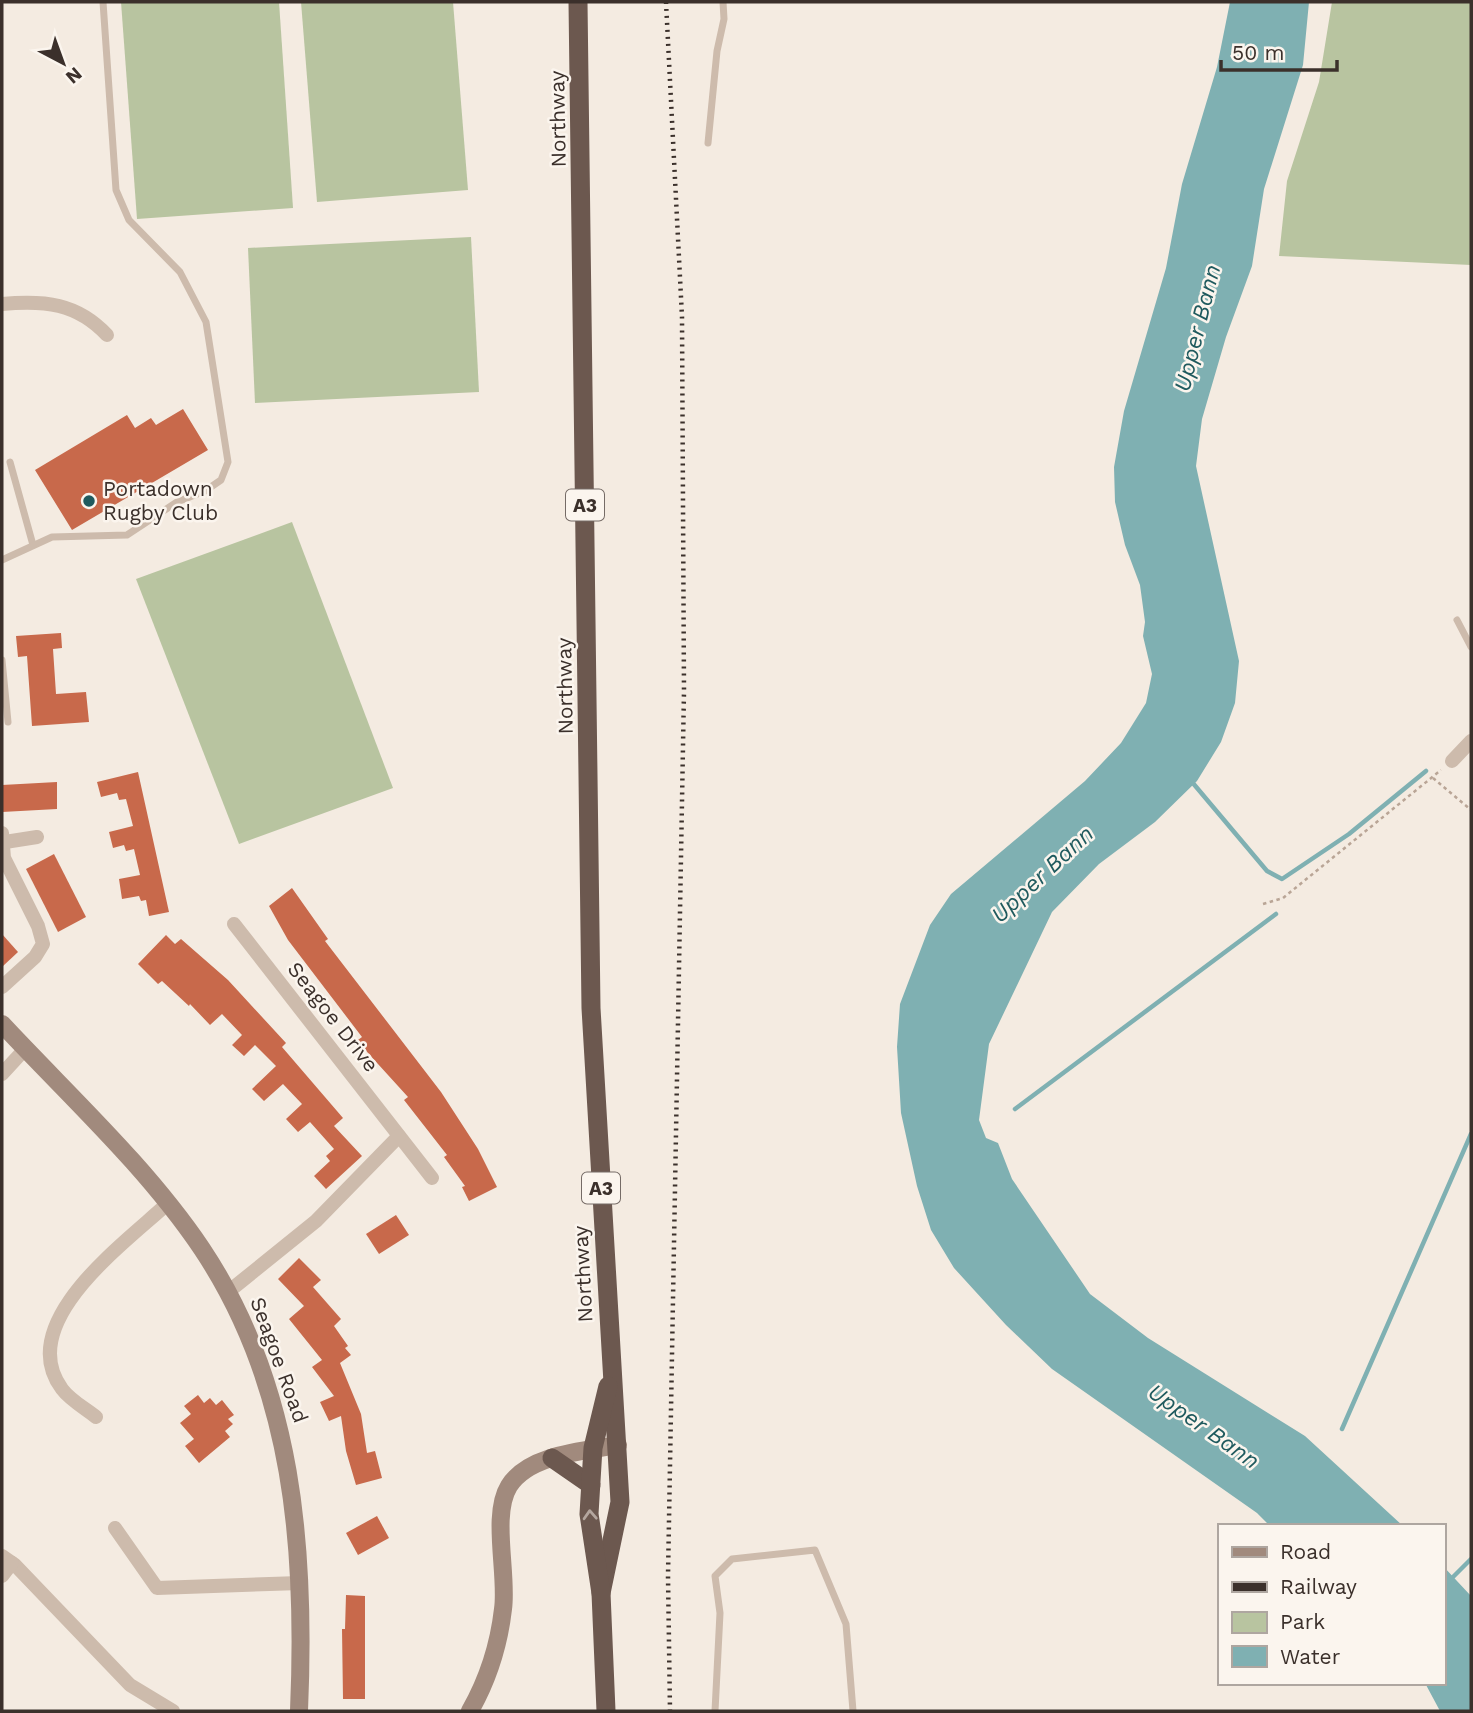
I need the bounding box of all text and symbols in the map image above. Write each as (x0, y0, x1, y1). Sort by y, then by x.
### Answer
north arrow (28, 28, 98, 98)
scale bar (1221, 28, 1336, 72)
text: 50 m (1232, 40, 1284, 65)
text: N (61, 62, 87, 89)
street label: Northway (544, 70, 571, 168)
water label: Upper Bann (1169, 262, 1226, 394)
place label: Portadown Rugby Club (103, 476, 218, 525)
road number: A3 (566, 490, 604, 520)
marker: Portadown Rugby Club (81, 493, 97, 509)
street label: Northway (551, 637, 578, 735)
water label: Upper Bann (986, 820, 1099, 929)
street label: Seagoe Drive (283, 957, 384, 1077)
road number: A3 (582, 1172, 620, 1204)
street label: Northway (567, 1225, 598, 1323)
street label: Seagoe Road (245, 1294, 314, 1426)
water label: Upper Bann (1143, 1378, 1265, 1475)
one-way arrow (583, 1509, 598, 1520)
legend (1218, 1524, 1445, 1685)
text: Road (1280, 1539, 1331, 1564)
text: Railway (1280, 1574, 1357, 1599)
text: Park (1280, 1609, 1325, 1634)
text: Water (1280, 1644, 1341, 1669)

